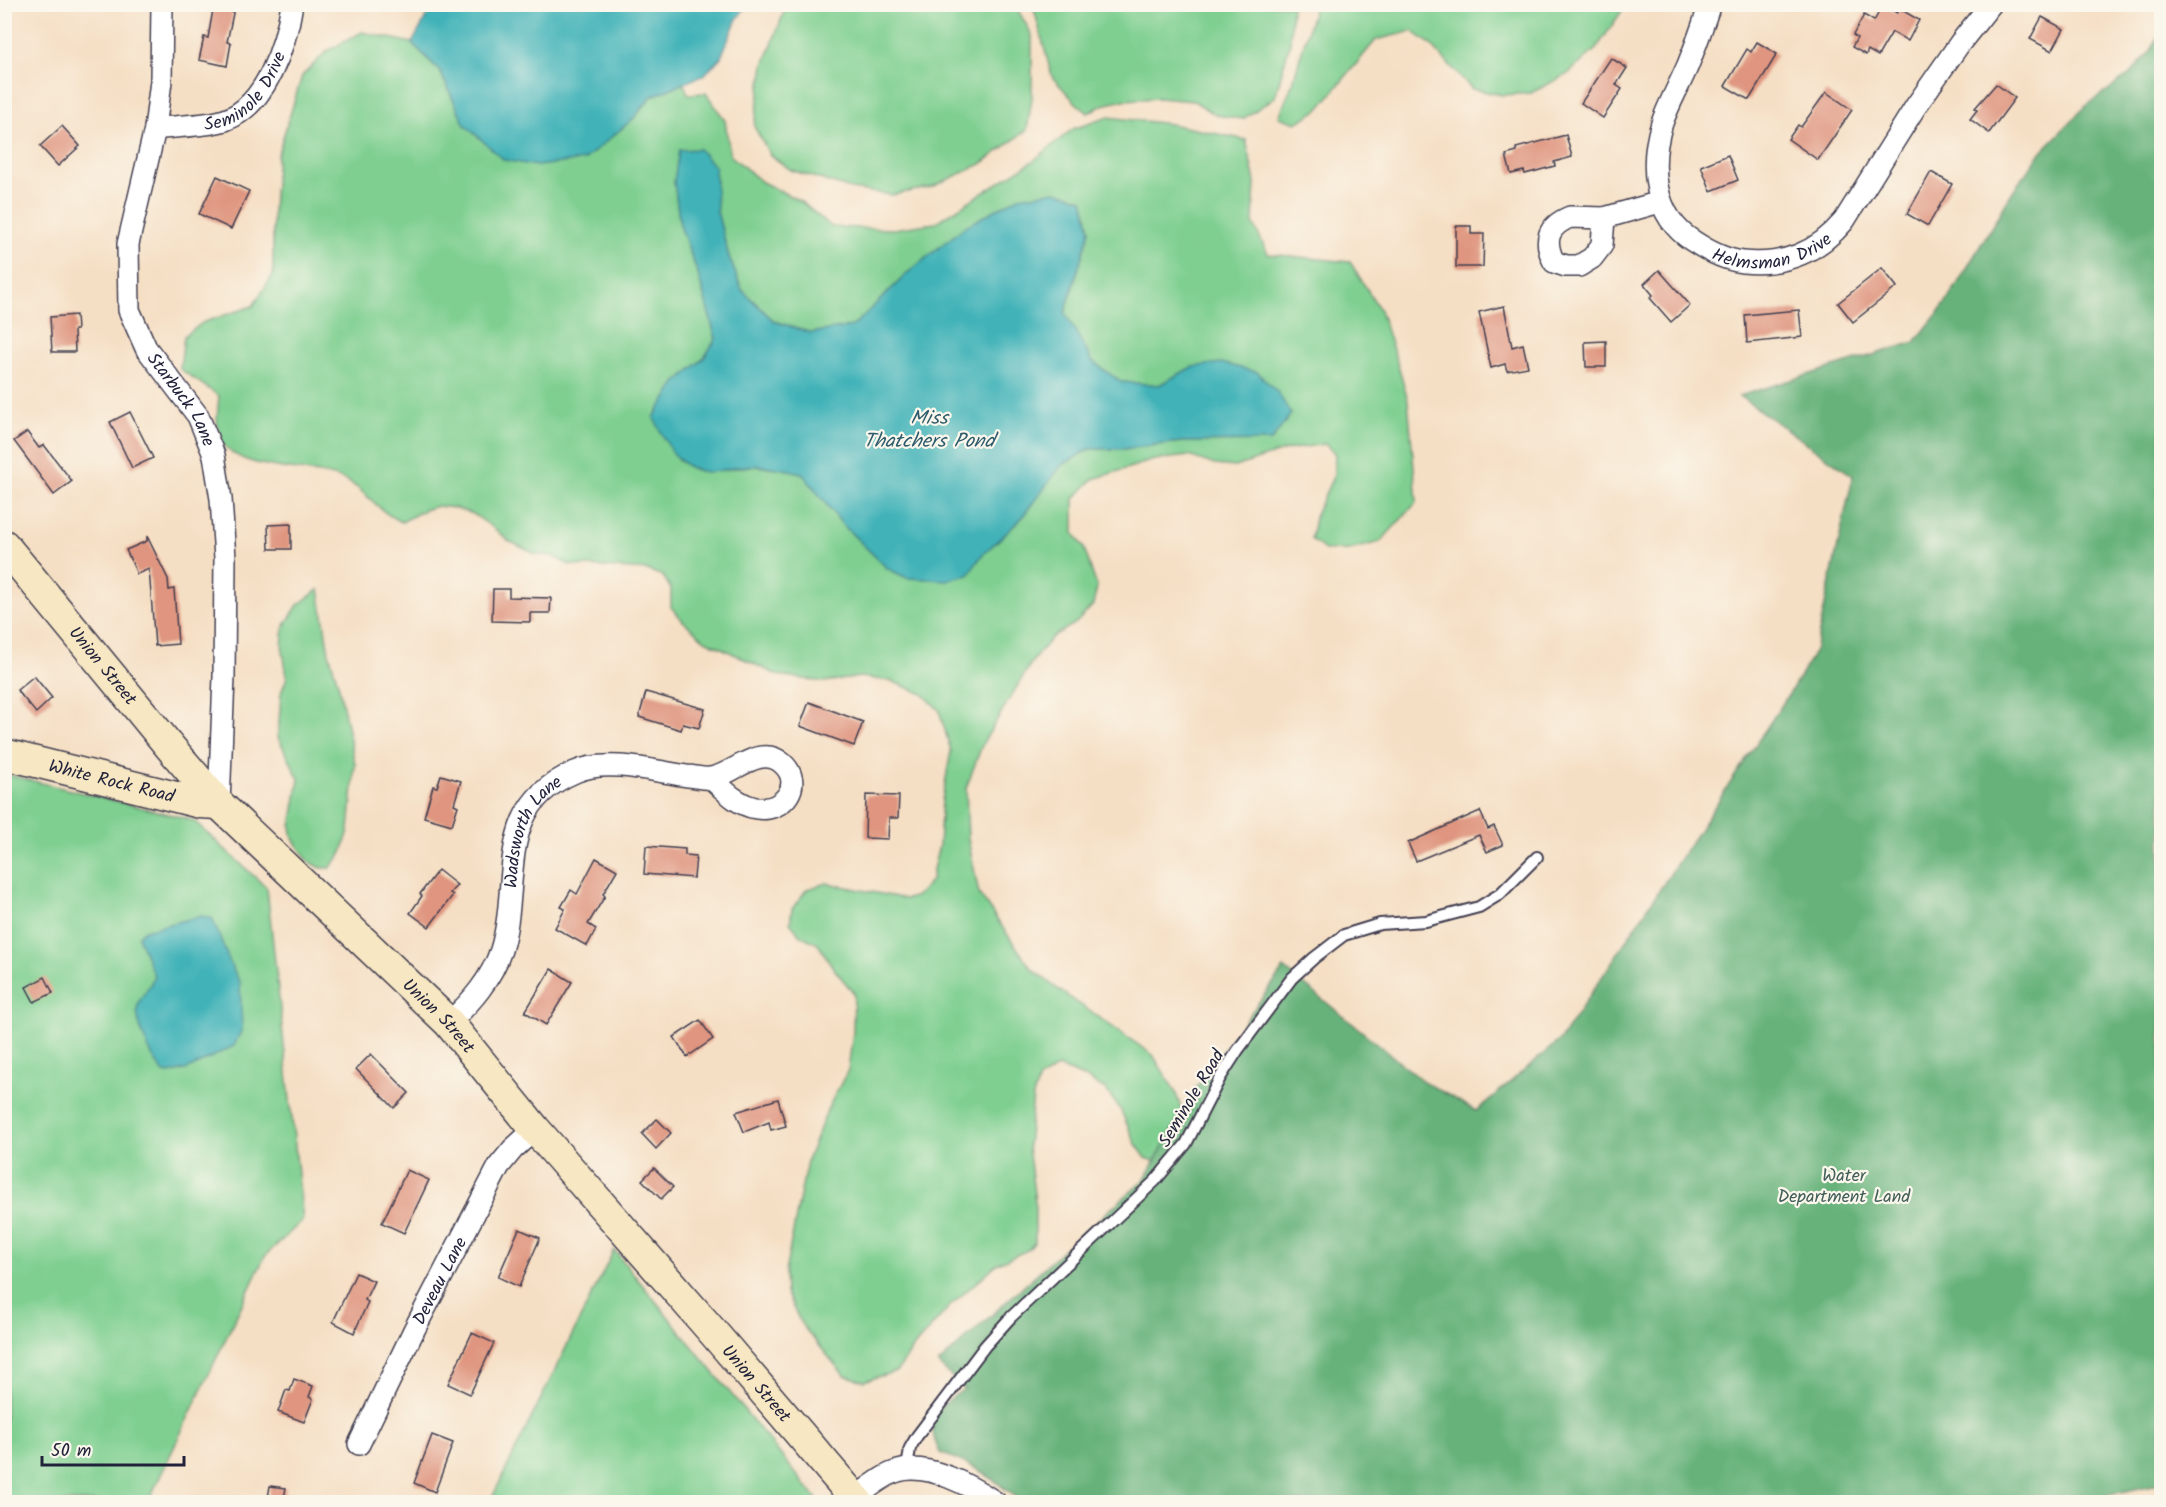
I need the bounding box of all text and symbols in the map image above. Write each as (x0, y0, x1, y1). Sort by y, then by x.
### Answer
street label: Seminole Drive (202, 48, 295, 140)
street label: Helmsman Drive (1707, 226, 1839, 279)
street label: Starbuck Lane (138, 347, 222, 451)
water label: Miss Thatchers Pond (864, 403, 999, 458)
street label: Union Street (60, 620, 144, 713)
street label: White Rock Road (45, 753, 178, 812)
street label: Wadsworth Lane (498, 769, 568, 889)
street label: Union Street (395, 972, 482, 1061)
street label: Seminole Road (1152, 1043, 1234, 1153)
park label: Water Department Land (1778, 1162, 1911, 1212)
street label: Deveau Lane (406, 1232, 476, 1331)
street label: Union Street (713, 1339, 798, 1431)
scale bar (42, 1429, 184, 1467)
text: 50 m (51, 1437, 91, 1466)

